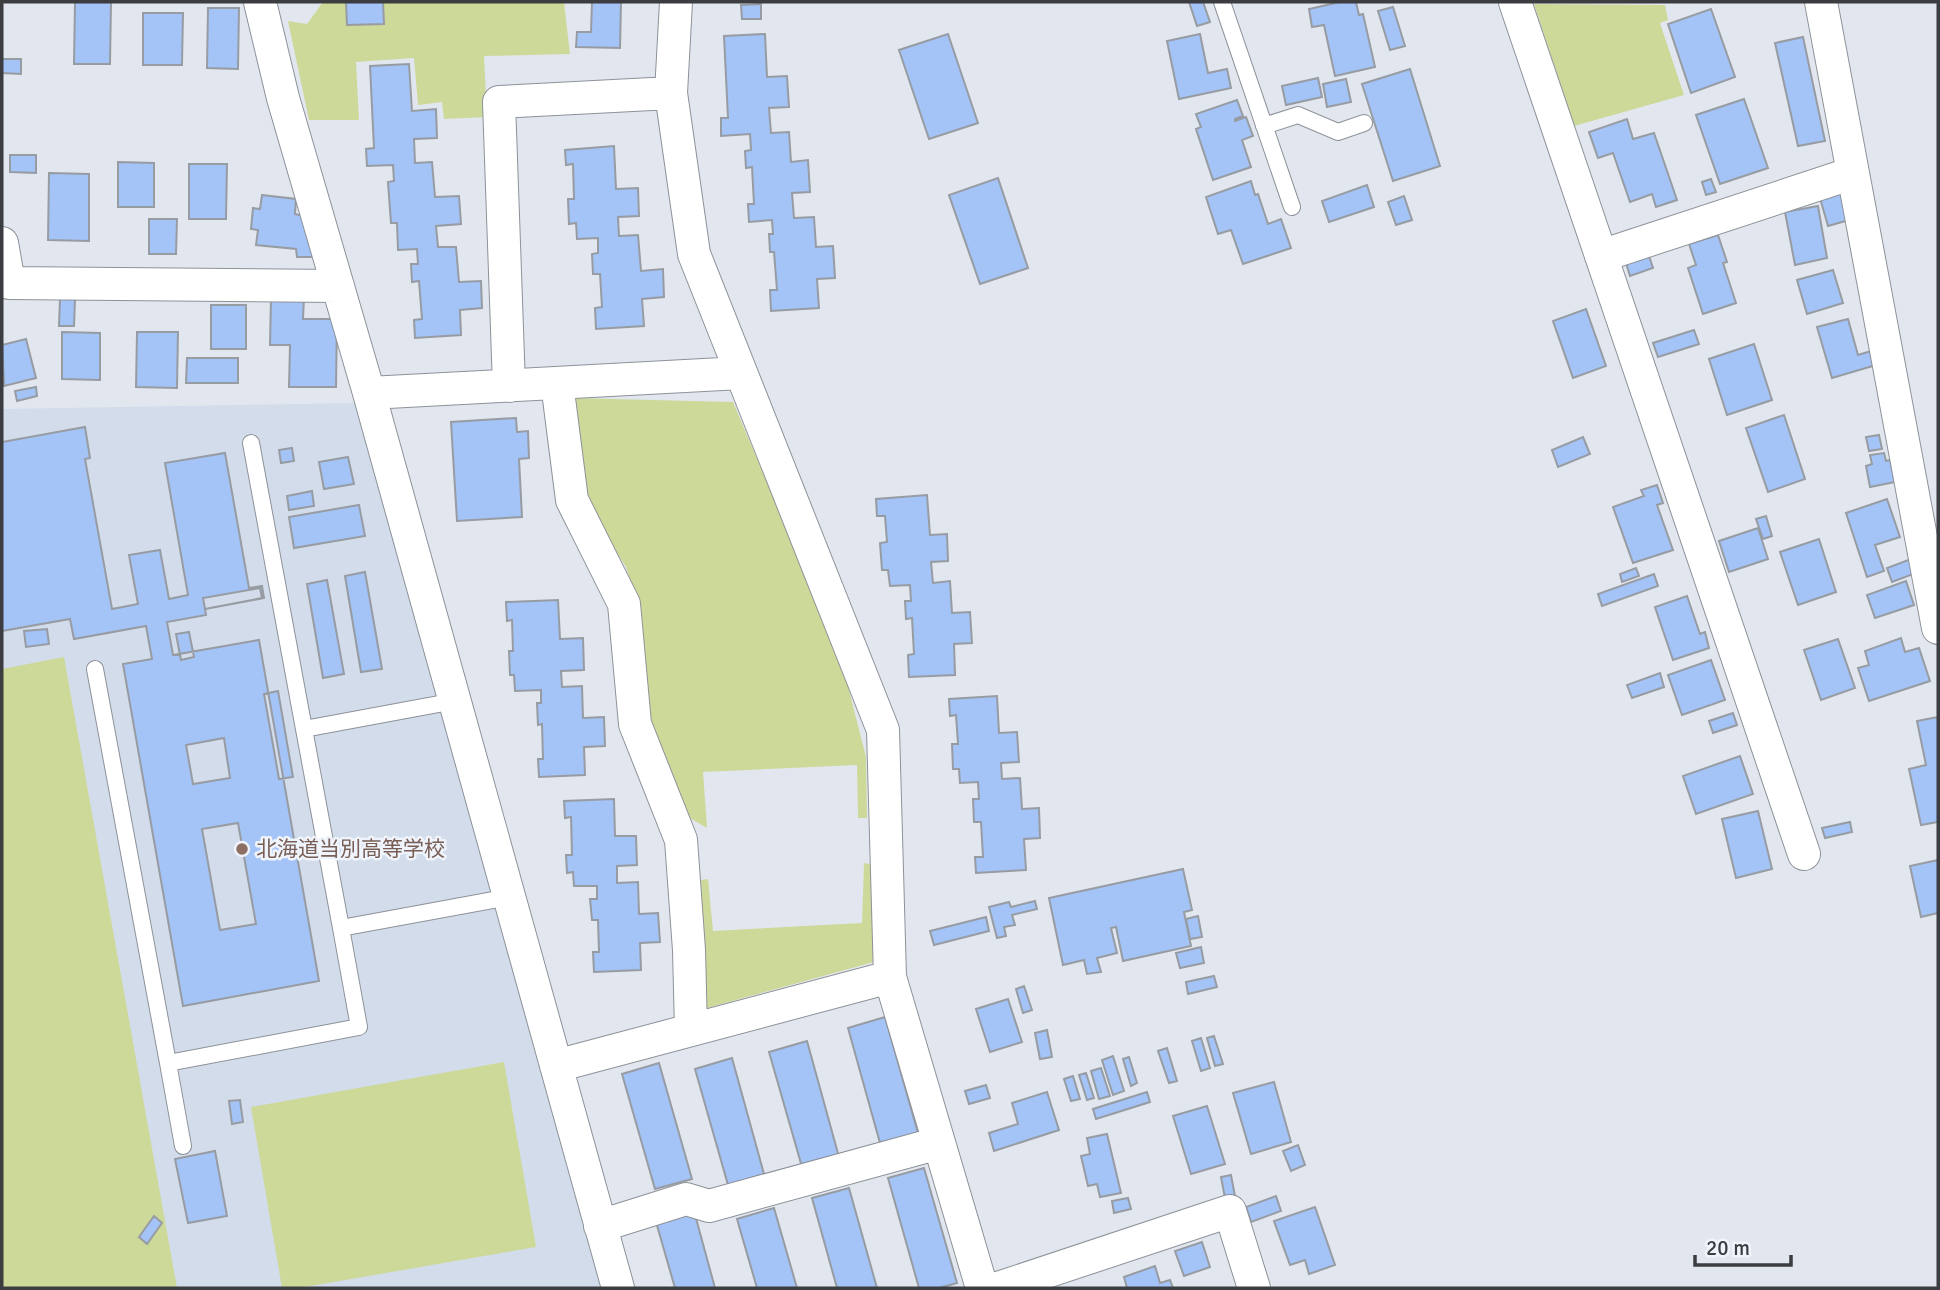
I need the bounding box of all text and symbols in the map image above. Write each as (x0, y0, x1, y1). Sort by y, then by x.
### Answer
place label: 北海道当別高等学校 (256, 836, 445, 862)
marker: 北海道当別高等学校 (234, 841, 250, 857)
scale bar (1695, 1224, 1791, 1268)
text: 20 m (1706, 1235, 1750, 1261)

